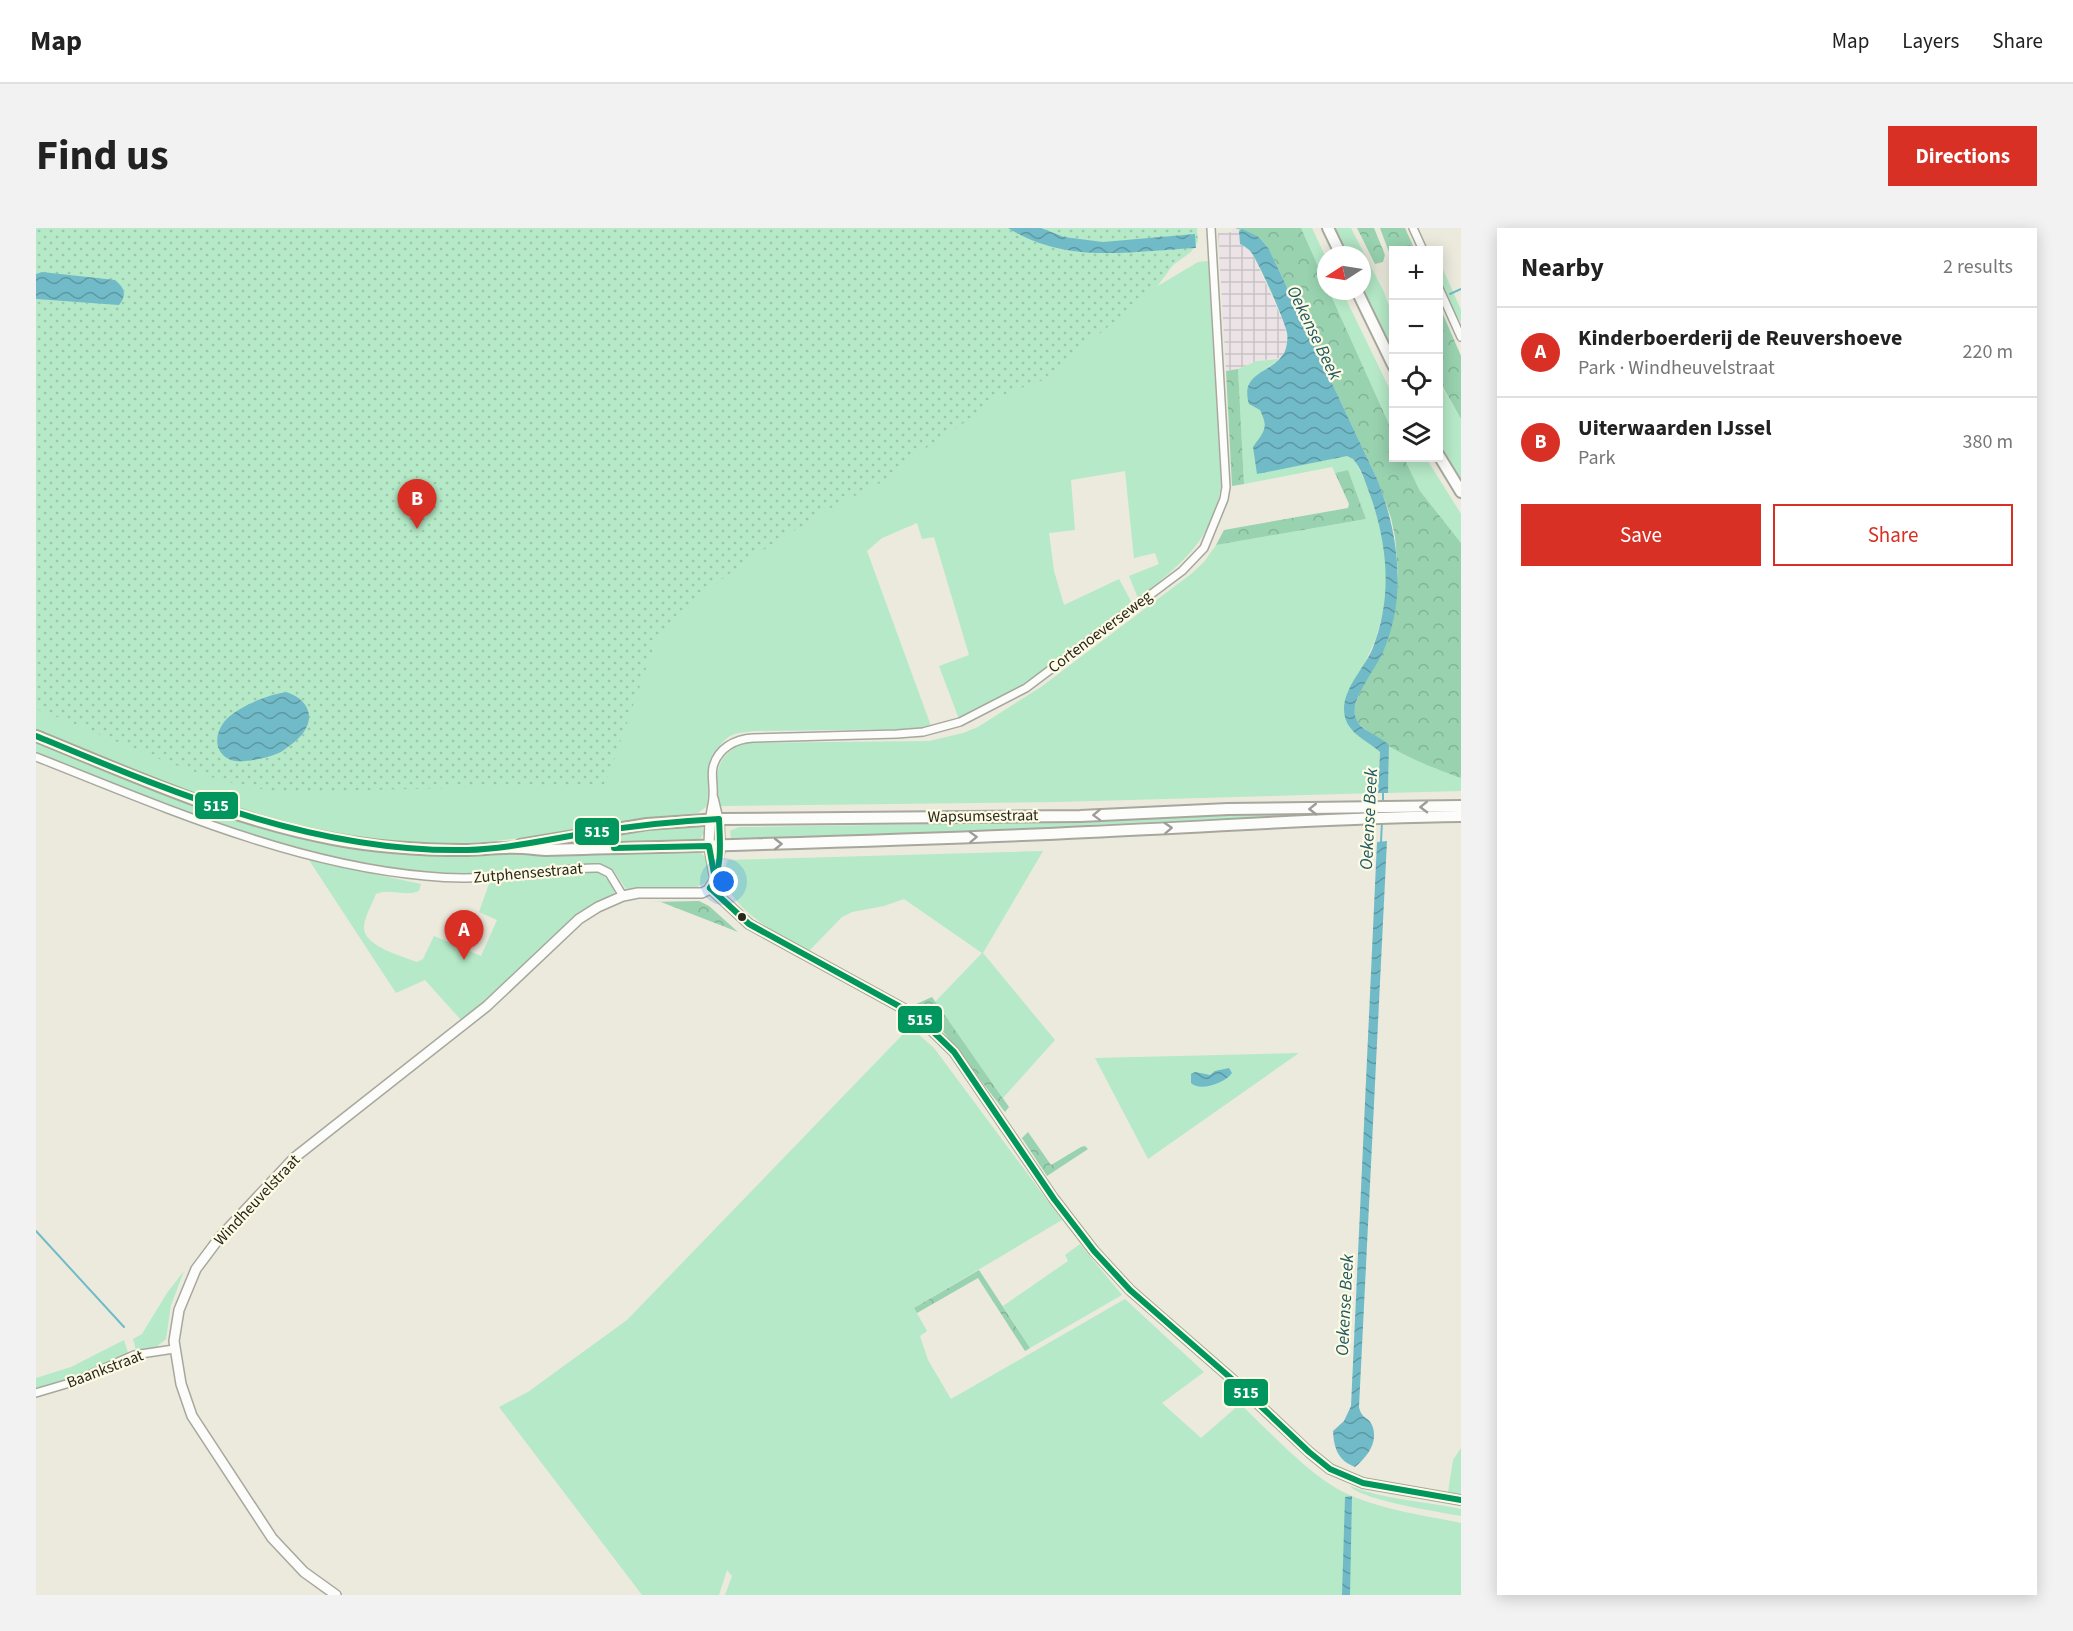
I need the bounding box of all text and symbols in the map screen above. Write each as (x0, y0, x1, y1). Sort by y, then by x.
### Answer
text: Map (30, 21, 82, 61)
text: Map (1832, 26, 1869, 56)
text: Layers (1902, 26, 1959, 56)
text: Share (1992, 26, 2043, 56)
text: Find us (36, 126, 169, 186)
button: Directions (1888, 126, 2037, 186)
north arrow (1317, 246, 1371, 300)
map controls (1389, 246, 1443, 462)
button: + (1389, 246, 1443, 300)
text: Nearby (1521, 249, 1604, 286)
text: 2 results (1943, 253, 2013, 281)
water label: Oekense Beek (1280, 282, 1348, 385)
button: − (1389, 300, 1443, 354)
text: Kinderboerderij de Reuvershoeve (1578, 322, 1902, 354)
text: A (1535, 338, 1546, 366)
text: 220 m (1963, 338, 2013, 366)
button: locate (1389, 354, 1443, 408)
text: Park · Windheuvelstraat (1578, 354, 1775, 382)
button: layers (1389, 408, 1443, 462)
text: Uiterwaarden IJssel (1578, 412, 1772, 444)
text: B (1534, 428, 1547, 456)
text: 380 m (1963, 428, 2013, 456)
text: Park (1578, 444, 1615, 472)
pin: B (398, 480, 436, 529)
button: Save (1521, 504, 1761, 566)
button: Share (1773, 504, 2013, 566)
street label: Cortenoeverseweg (1044, 586, 1156, 678)
water label: Oekense Beek (1354, 767, 1384, 871)
line badge: 515 (194, 791, 239, 820)
text: 515 (203, 795, 229, 817)
one-way arrow (1420, 800, 1429, 813)
one-way arrow (1309, 803, 1318, 815)
street label: Wapsumsestraat (927, 804, 1039, 828)
one-way arrow (1093, 808, 1102, 821)
line badge: 515 (574, 817, 620, 846)
text: 515 (584, 821, 610, 843)
one-way arrow (1164, 822, 1173, 835)
one-way arrow (969, 831, 978, 843)
one-way arrow (774, 838, 783, 851)
street label: Zutphensestraat (472, 857, 584, 889)
your location (709, 867, 738, 896)
pin: A (444, 910, 484, 960)
unlabelled marker (736, 911, 748, 923)
line badge: 515 (897, 1005, 943, 1034)
text: 515 (907, 1009, 933, 1031)
street label: Windheuvelstraat (209, 1149, 305, 1250)
water label: Oekense Beek (1330, 1253, 1360, 1357)
street label: Baankstraat (63, 1344, 147, 1394)
line badge: 515 (1223, 1378, 1269, 1407)
text: 515 (1233, 1382, 1259, 1404)

